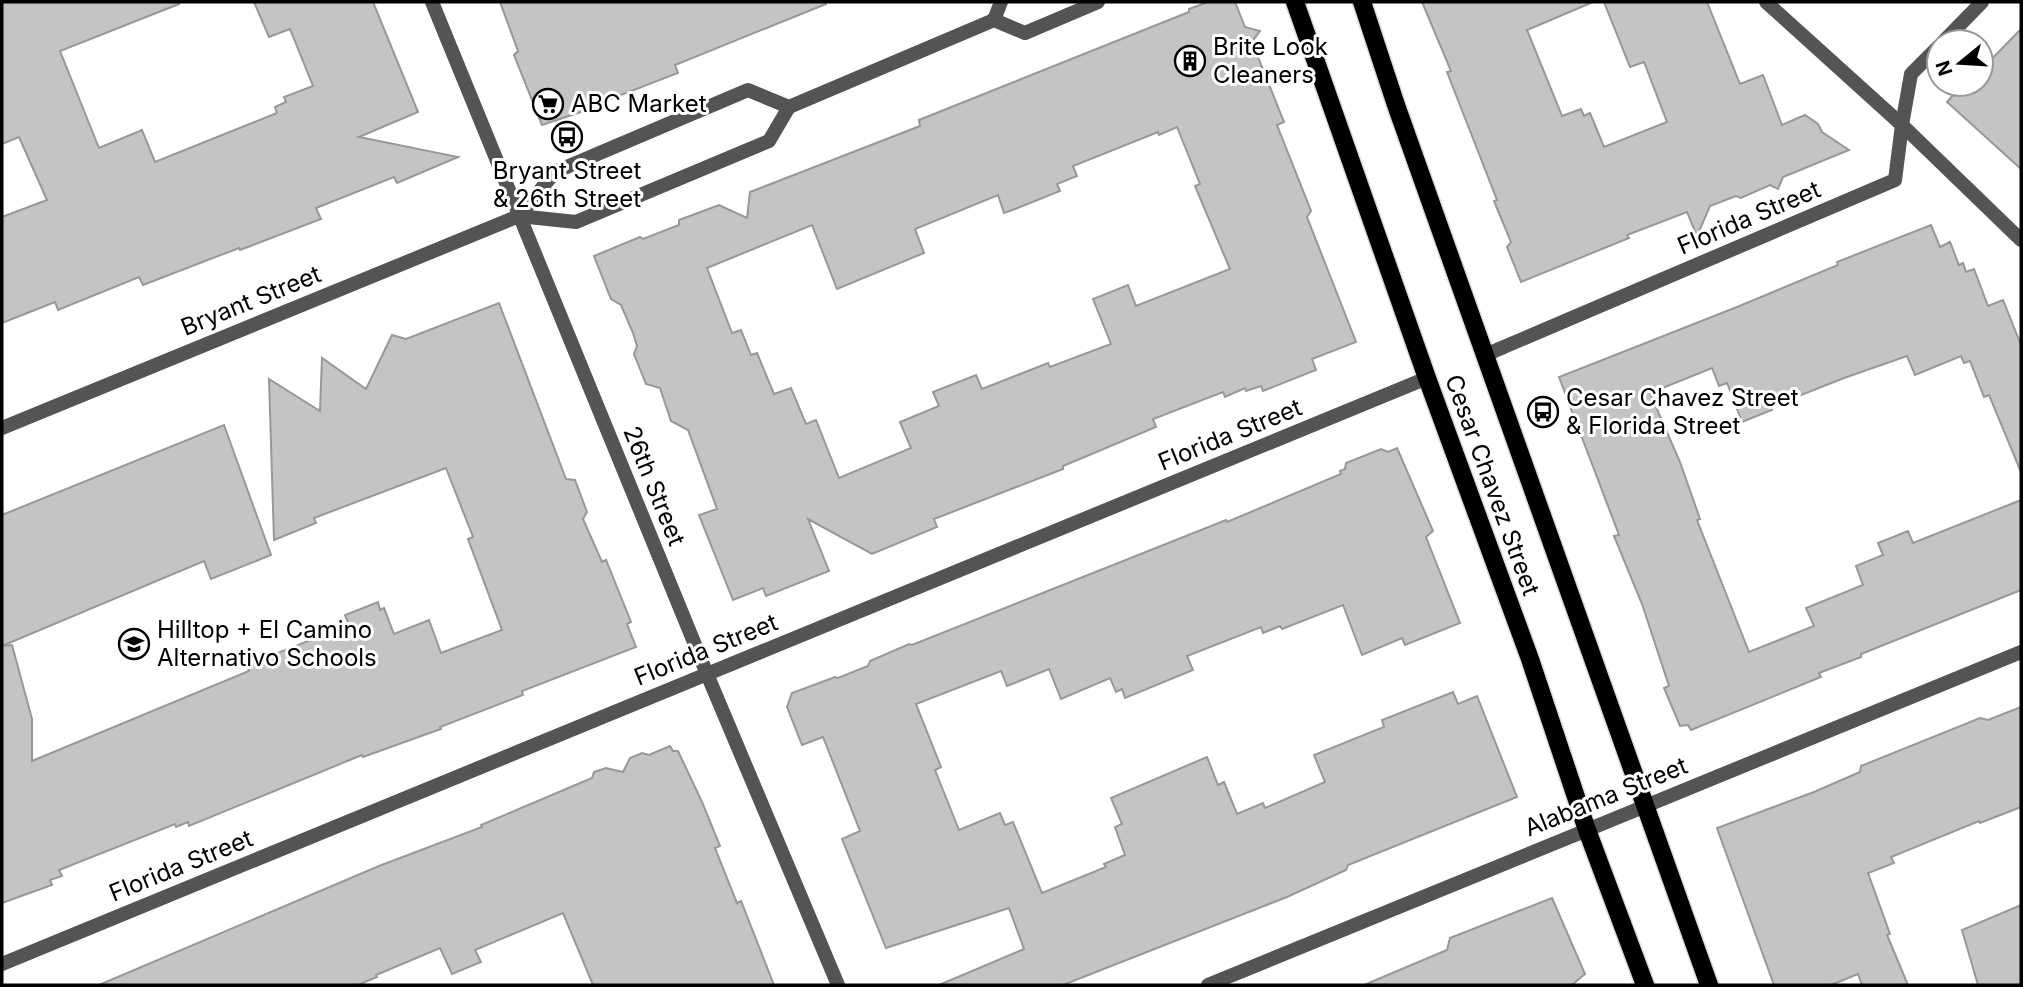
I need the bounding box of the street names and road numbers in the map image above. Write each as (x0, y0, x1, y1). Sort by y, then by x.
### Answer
street label: Florida Street (1673, 174, 1825, 261)
street label: Bryant Street (177, 259, 325, 342)
street label: Cesar Chavez Street (1439, 371, 1546, 599)
street label: Florida Street (1154, 393, 1306, 476)
street label: 26th Street (617, 422, 692, 550)
street label: Florida Street (630, 608, 782, 691)
street label: Alabama Street (1520, 751, 1692, 842)
street label: Florida Street (105, 824, 257, 907)

